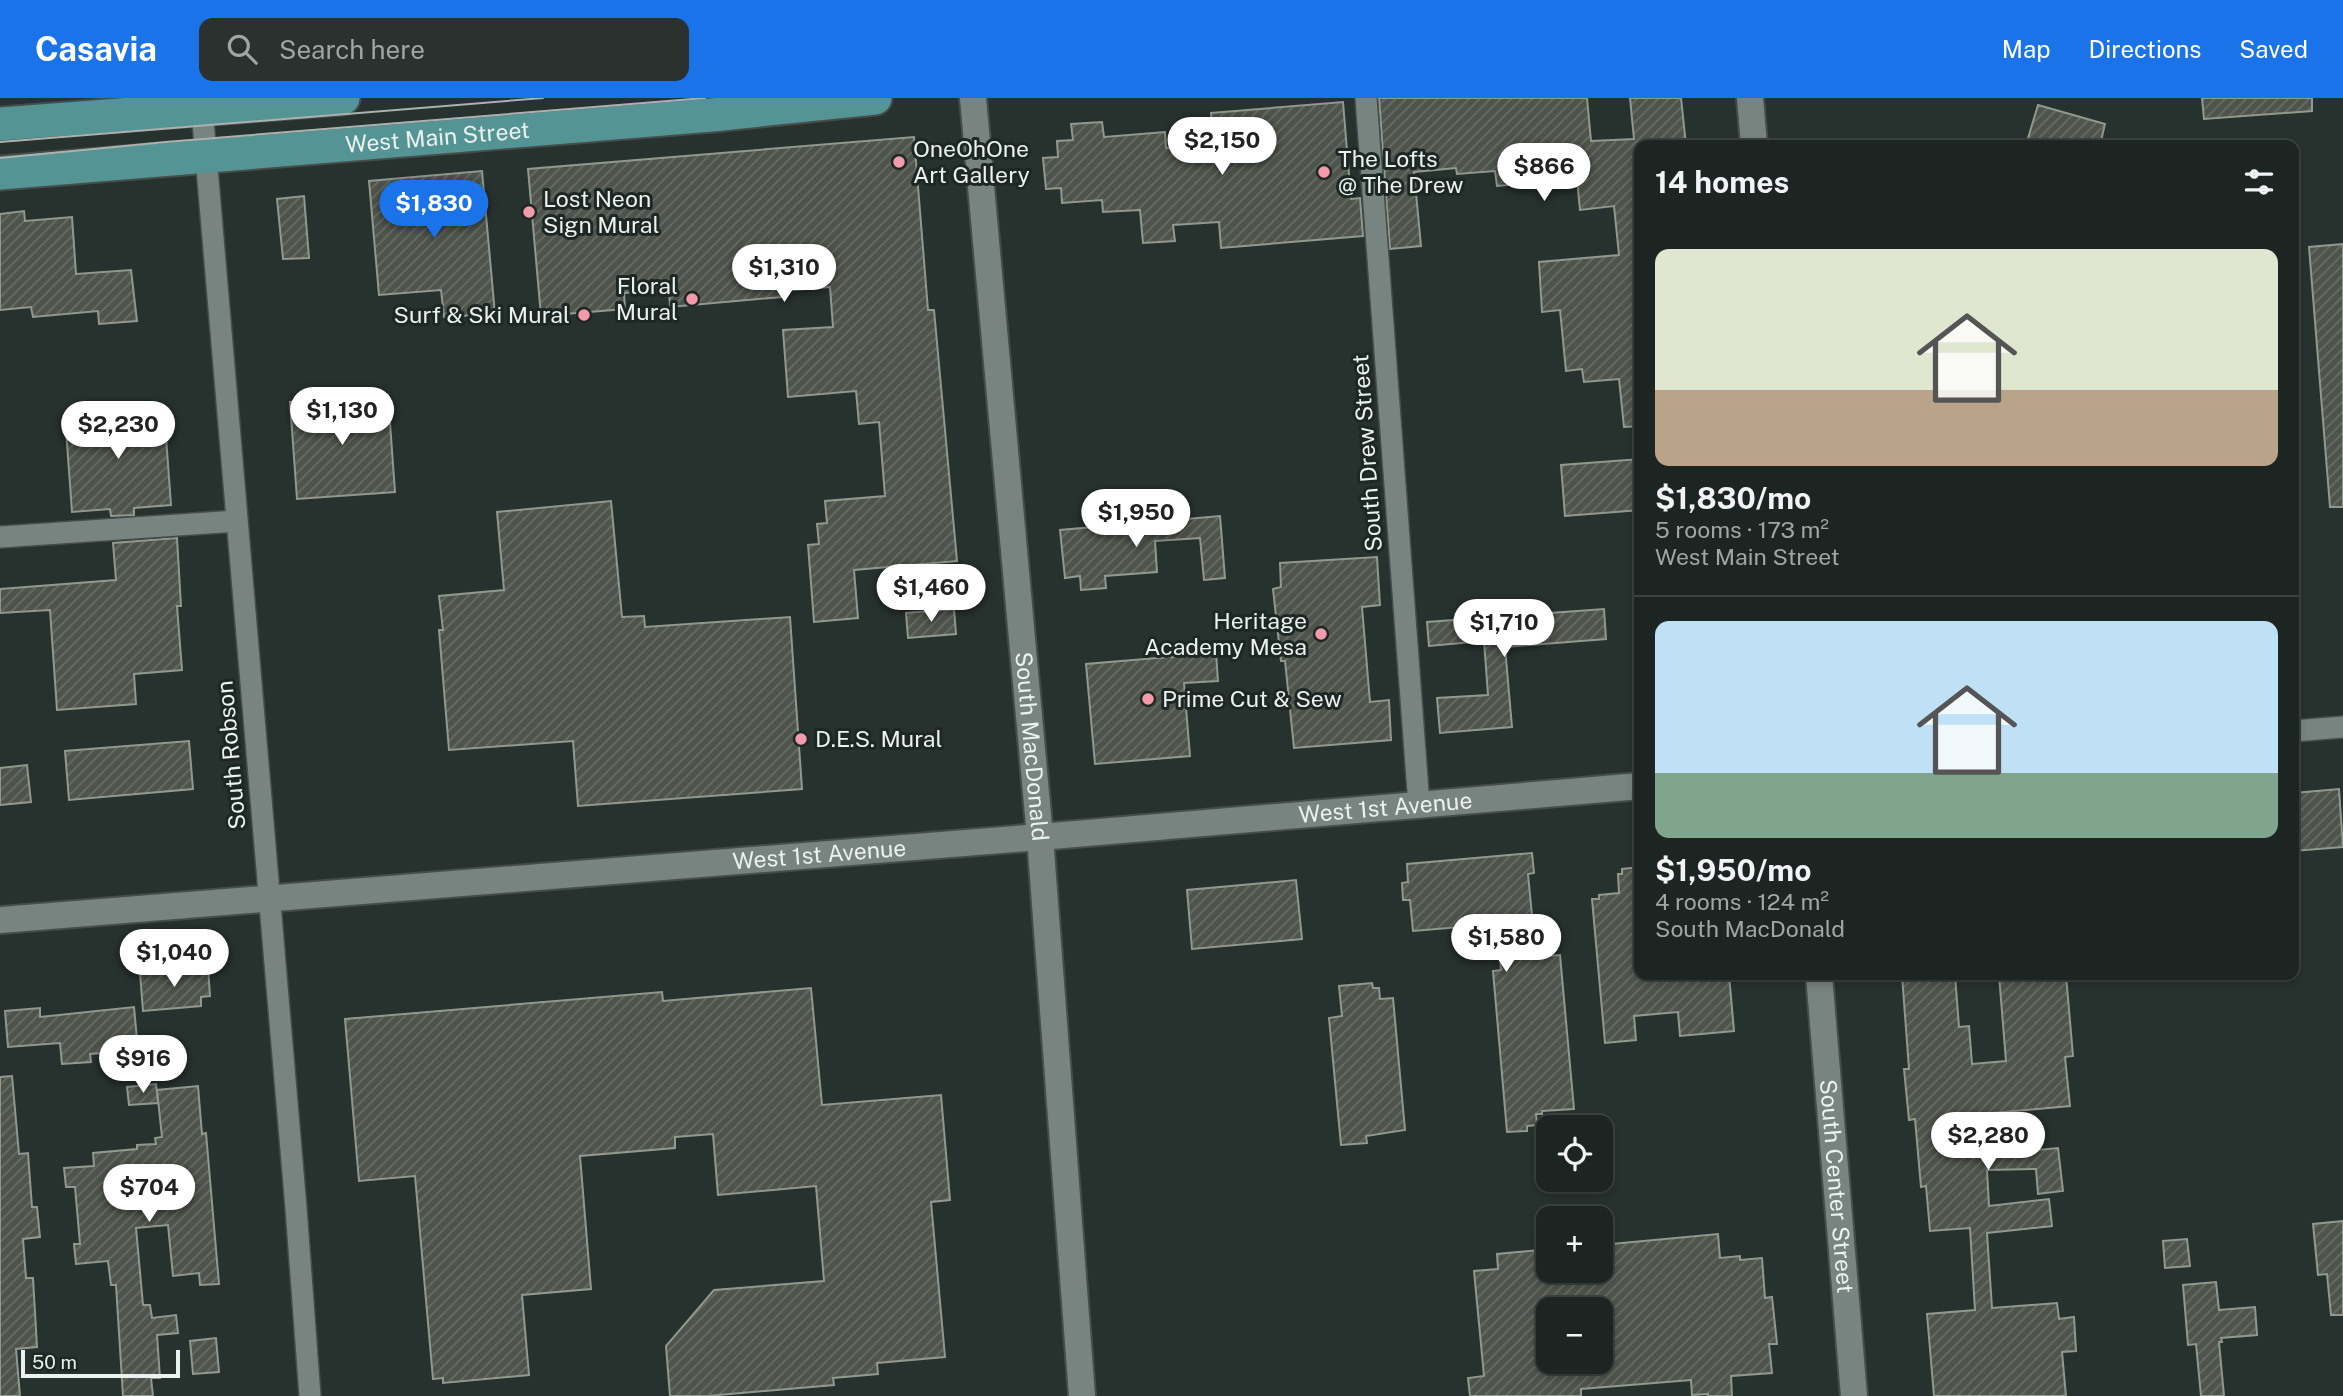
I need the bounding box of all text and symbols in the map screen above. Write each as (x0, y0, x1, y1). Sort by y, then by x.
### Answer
search box (199, 18, 689, 81)
text: Casavia (35, 30, 157, 68)
icon: search (223, 30, 261, 68)
text: Search here (279, 34, 425, 65)
text: Map (2002, 35, 2051, 63)
text: Directions (2089, 35, 2201, 63)
text: Saved (2239, 35, 2308, 63)
street label: West Main Street (344, 116, 531, 158)
pin: $2,150 (1165, 118, 1279, 177)
text: $2,150 (1184, 126, 1260, 153)
place label: OneOhOne Art Gallery (913, 135, 1030, 188)
pin: $866 (1503, 144, 1585, 203)
place label: The Lofts @ The Drew (1338, 145, 1464, 198)
text: $866 (1513, 152, 1575, 179)
marker: OneOhOne Art Gallery (891, 154, 907, 170)
icon: filters (2240, 163, 2278, 201)
marker: The Lofts @ The Drew (1316, 164, 1332, 180)
text: 14 homes (1655, 164, 1789, 200)
pin: $1,830 (377, 180, 491, 240)
place label: Lost Neon Sign Mural (543, 185, 659, 238)
text: $1,830 (395, 189, 473, 216)
marker: Lost Neon Sign Mural (521, 204, 537, 220)
pin: $1,310 (727, 244, 841, 304)
text: $1,310 (748, 253, 820, 280)
place label: Floral Mural (616, 272, 678, 325)
marker: Floral Mural (684, 291, 700, 307)
icon: home (1904, 295, 2030, 421)
place label: Surf & Ski Mural (394, 301, 570, 328)
marker: Surf & Ski Mural (576, 307, 592, 323)
street label: South Drew Street (1346, 353, 1387, 553)
pin: $1,130 (285, 388, 399, 447)
text: $1,130 (306, 396, 378, 423)
pin: $2,230 (61, 402, 175, 461)
text: $2,230 (77, 410, 159, 437)
text: $1,830/mo (1655, 480, 1811, 516)
pin: $1,950 (1079, 490, 1193, 549)
text: $1,950 (1097, 498, 1175, 525)
text: 5 rooms · 173 m² (1655, 516, 1829, 543)
text: West Main Street (1655, 543, 1840, 570)
pin: $1,460 (874, 564, 988, 624)
text: $1,460 (893, 573, 969, 600)
pin: $1,710 (1447, 600, 1561, 659)
place label: Heritage Academy Mesa (1144, 607, 1307, 660)
text: $1,710 (1469, 608, 1539, 635)
marker: Heritage Academy Mesa (1313, 626, 1329, 642)
street label: South MacDonald (1010, 650, 1054, 842)
icon: home (1904, 667, 2030, 793)
street label: South Robson (211, 680, 250, 831)
place label: Prime Cut & Sew (1162, 685, 1342, 712)
marker: Prime Cut & Sew (1140, 691, 1156, 707)
place label: D.E.S. Mural (815, 725, 943, 752)
marker: D.E.S. Mural (793, 731, 809, 747)
street label: West 1st Avenue (1298, 786, 1473, 828)
street label: West 1st Avenue (731, 834, 907, 874)
text: $1,950/mo (1655, 852, 1811, 888)
text: 4 rooms · 124 m² (1655, 888, 1829, 915)
pin: $1,580 (1449, 914, 1563, 974)
text: South MacDonald (1655, 915, 1845, 942)
text: $1,580 (1467, 923, 1545, 950)
pin: $1,040 (117, 930, 231, 989)
text: $1,040 (136, 938, 212, 965)
pin: $916 (102, 1035, 184, 1095)
text: $916 (115, 1044, 171, 1071)
street label: South Center Street (1815, 1078, 1859, 1294)
pin: $2,280 (1931, 1112, 2045, 1172)
map controls (1536, 1115, 1613, 1374)
button: locate (1536, 1115, 1613, 1192)
text: $2,280 (1947, 1121, 2029, 1148)
pin: $704 (108, 1164, 190, 1224)
text: $704 (119, 1173, 179, 1200)
button: + (1536, 1206, 1613, 1283)
button: − (1536, 1297, 1613, 1374)
scale bar (21, 1347, 180, 1379)
text: 50 m (32, 1351, 77, 1373)

